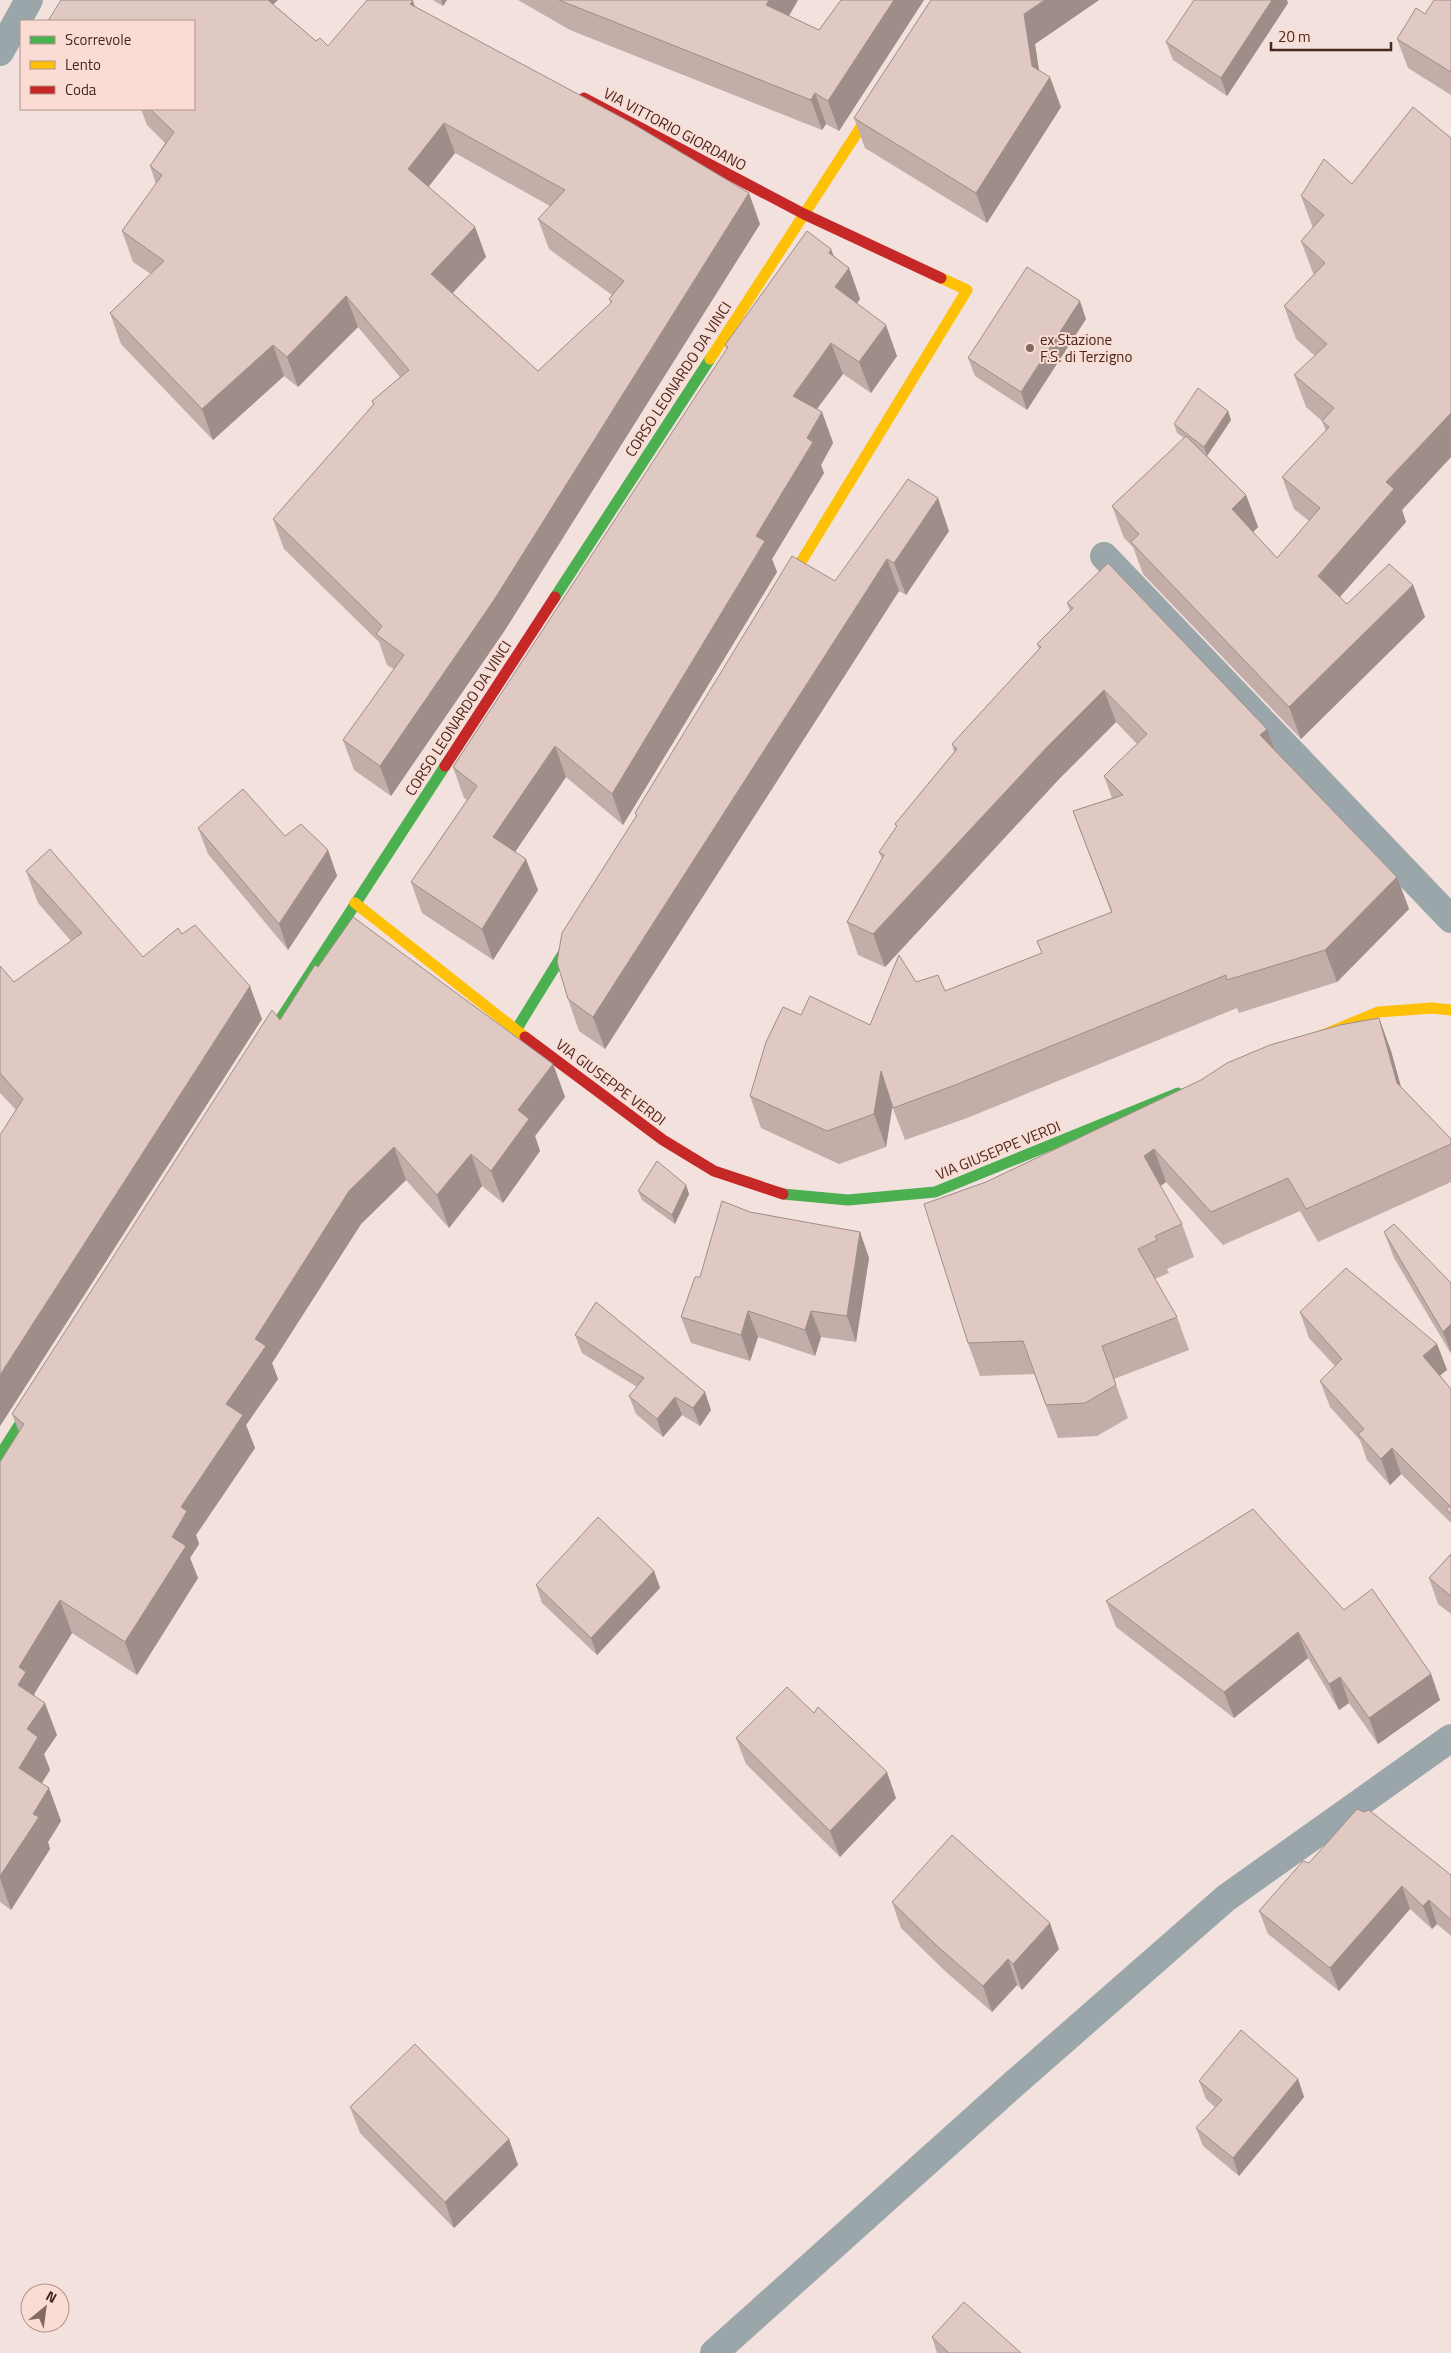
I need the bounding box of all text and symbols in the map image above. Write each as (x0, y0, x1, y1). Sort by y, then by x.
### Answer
legend (20, 20, 195, 110)
scale bar (1271, 20, 1391, 52)
text: 20 m (1278, 25, 1311, 48)
text: Scorrevole (65, 28, 131, 51)
text: Lento (65, 53, 101, 76)
text: Coda (65, 78, 97, 101)
street label: VIA VITTORIO GIORDANO (599, 81, 751, 177)
street label: CORSO LEONARDO DA VINCI (619, 297, 737, 461)
place label: ex Stazione F.S. di Terzigno (1040, 328, 1132, 368)
marker: ex Stazione F.S. di Terzigno (1024, 342, 1036, 354)
street label: CORSO LEONARDO DA VINCI (399, 636, 517, 800)
street label: VIA GIUSEPPE VERDI (551, 1033, 671, 1131)
street label: VIA GIUSEPPE VERDI (932, 1114, 1064, 1186)
north arrow (20, 2283, 70, 2333)
text: N (42, 2285, 61, 2308)

